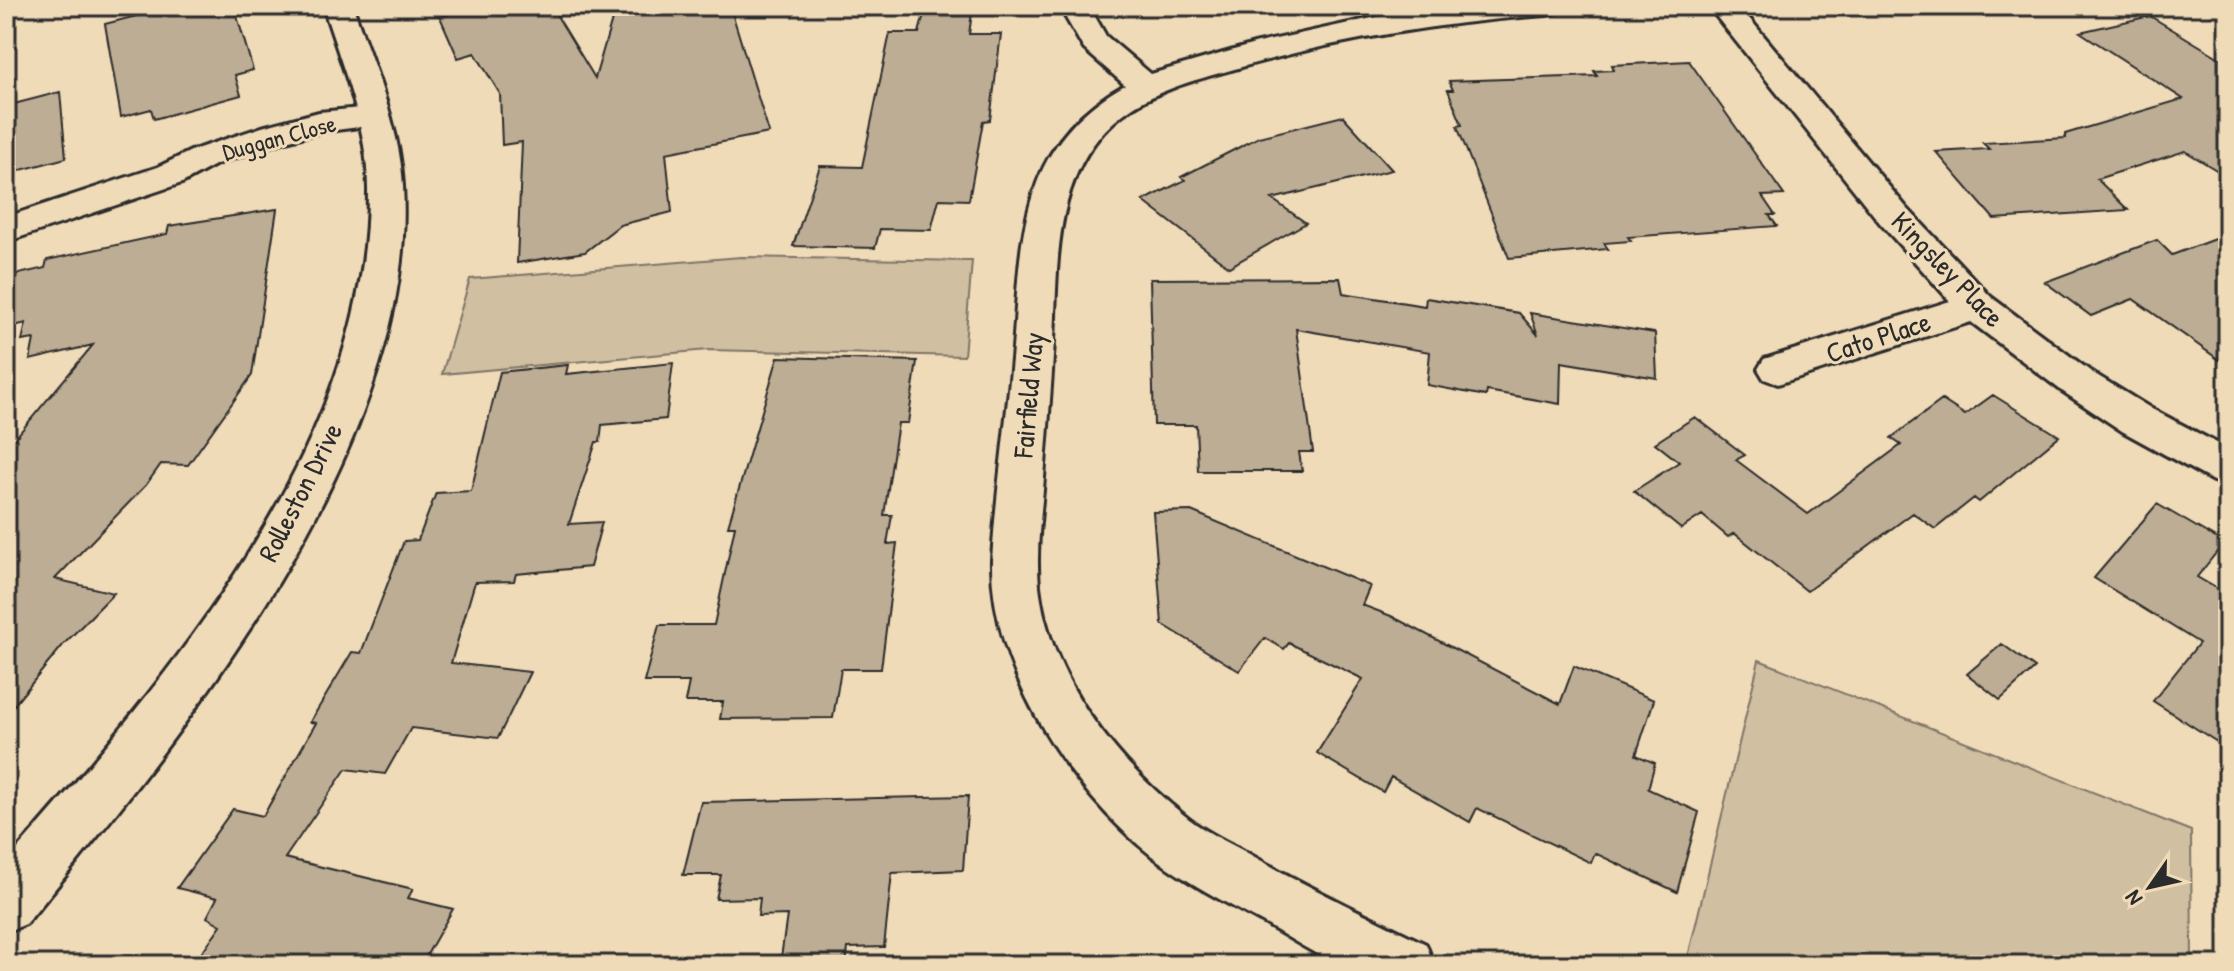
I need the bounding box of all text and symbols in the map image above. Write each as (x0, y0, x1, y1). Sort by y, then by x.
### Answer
street label: Duggan Close (219, 106, 340, 167)
street label: Kingsley Place (1883, 203, 2013, 335)
street label: Cato Place (1821, 302, 1935, 372)
street label: Fairfield Way (1004, 331, 1052, 460)
street label: Rolleston Drive (249, 416, 351, 568)
north arrow (2110, 847, 2190, 927)
text: N (2118, 885, 2149, 911)

